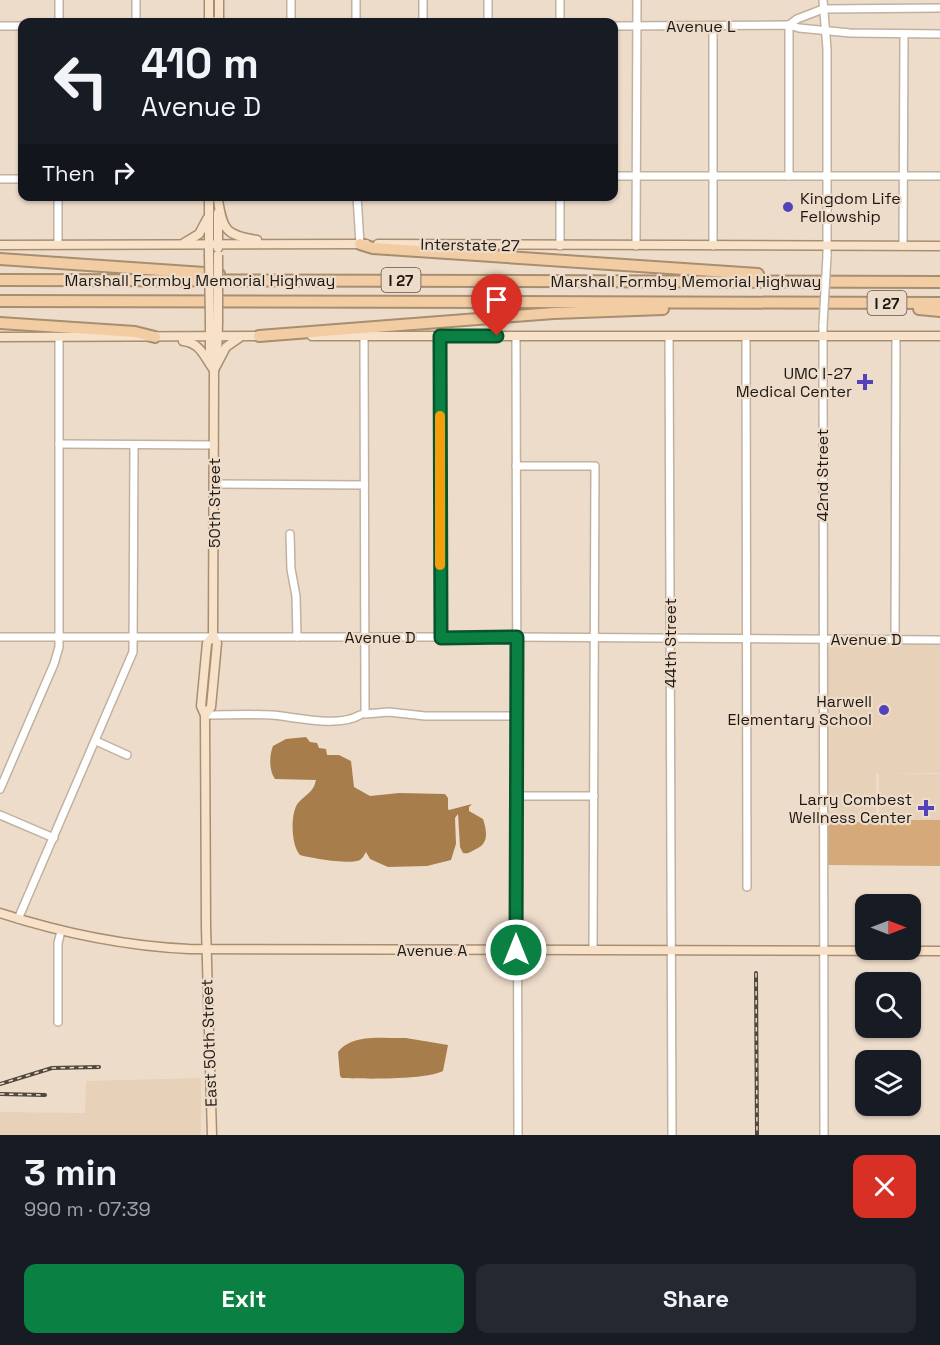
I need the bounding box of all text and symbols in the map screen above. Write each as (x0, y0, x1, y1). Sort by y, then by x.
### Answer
street label: Avenue L (666, 16, 736, 37)
text: 410 m (141, 37, 259, 90)
icon: left (42, 42, 120, 120)
text: Avenue D (141, 89, 261, 124)
icon: right (107, 156, 140, 189)
text: Then (42, 159, 95, 187)
place label: Kingdom Life Fellowship (800, 188, 901, 227)
marker: Kingdom Life Fellowship (781, 200, 795, 214)
street label: Interstate 27 (420, 234, 520, 256)
road number: I 27 (382, 268, 420, 292)
street label: Marshall Formby Memorial Highway (65, 270, 335, 291)
street label: Marshall Formby Memorial Highway (551, 271, 821, 292)
pin (471, 274, 522, 336)
icon: arrive (480, 283, 513, 316)
road number: I 27 (868, 291, 906, 315)
place label: UMC I-27 Medical Center (736, 363, 852, 402)
marker: UMC I-27 Medical Center (856, 373, 874, 391)
street label: 42nd Street (812, 429, 833, 521)
street label: 50th Street (204, 458, 225, 548)
street label: 44th Street (660, 598, 681, 688)
street label: Avenue D (344, 627, 416, 648)
street label: Avenue D (830, 629, 902, 650)
place label: Harwell Elementary School (727, 691, 872, 730)
marker: Harwell Elementary School (877, 703, 891, 717)
place label: Larry Combest Wellness Center (789, 789, 912, 828)
marker: Larry Combest Wellness Center (917, 799, 935, 817)
north arrow (855, 894, 921, 960)
map controls (855, 894, 921, 1116)
position arrow (484, 918, 548, 982)
street label: Avenue A (397, 940, 467, 961)
button: search (855, 972, 921, 1038)
street label: East 50th Street (196, 979, 222, 1107)
button: layers (855, 1050, 921, 1116)
text: 3 min (24, 1150, 118, 1196)
button: close (853, 1155, 916, 1218)
text: 990 m · 07:39 (24, 1196, 151, 1222)
button: Exit (24, 1264, 464, 1333)
button: Share (476, 1264, 916, 1333)

